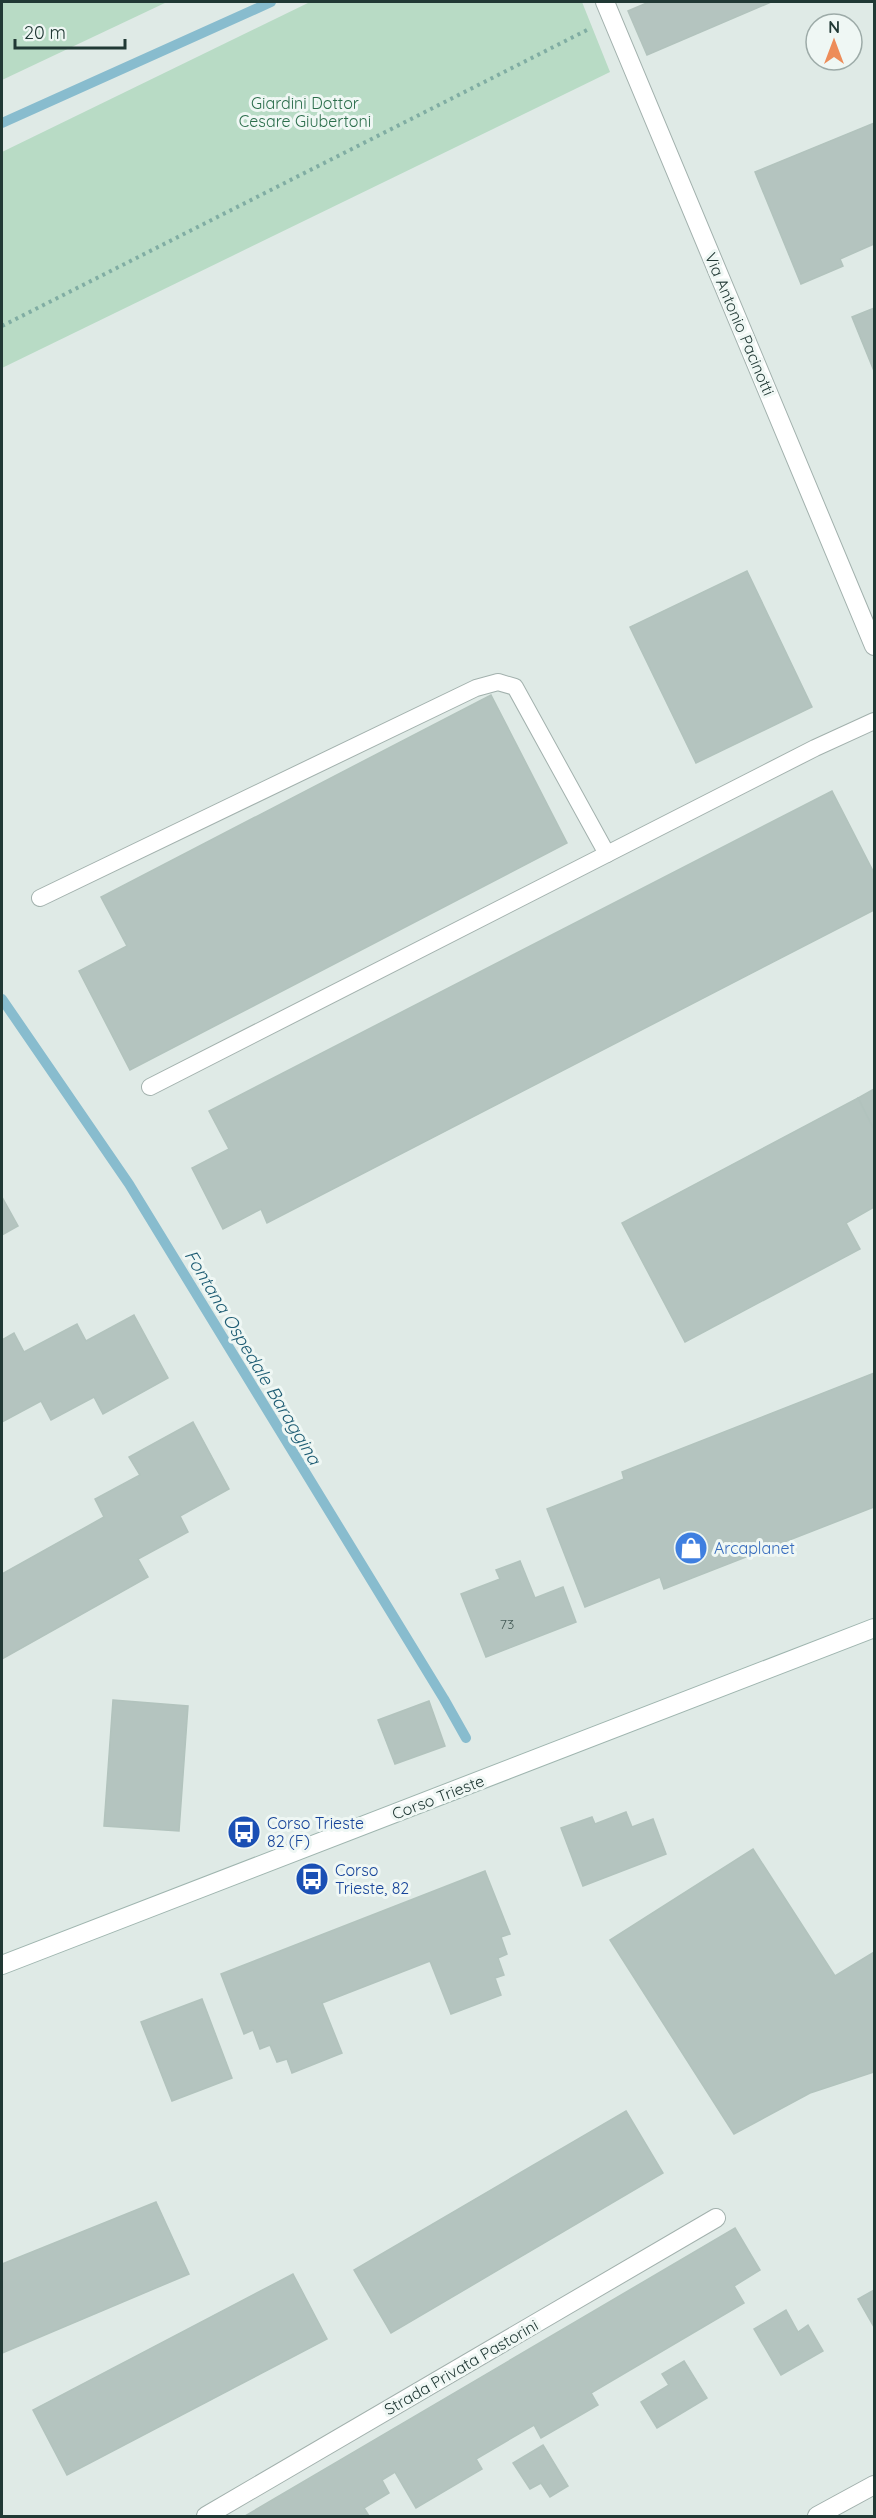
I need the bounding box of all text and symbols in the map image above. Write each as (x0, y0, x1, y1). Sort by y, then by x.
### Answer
scale bar (15, 12, 124, 50)
north arrow (804, 12, 864, 72)
text: N (828, 17, 840, 37)
text: 20 m (24, 21, 66, 44)
park label: Giardini Dottor Cesare Giubertoni (239, 93, 371, 131)
street label: Via Antonio Pacinotti (701, 249, 779, 399)
water label: Fontana Ospedale Baraggina (180, 1245, 327, 1469)
shop icon: Arcaplanet (673, 1530, 709, 1566)
place label: Arcaplanet (714, 1538, 795, 1558)
house number: 73 (500, 1615, 514, 1633)
street label: Corso Trieste (389, 1770, 487, 1824)
place label: Corso Trieste 82 (F) (267, 1813, 364, 1851)
bus stop icon: Corso Trieste 82 (F) (226, 1814, 262, 1850)
place label: Corso Trieste, 82 (335, 1860, 409, 1898)
bus stop icon: Corso Trieste, 82 (294, 1861, 330, 1897)
street label: Strada Privata Pastorini (380, 2315, 542, 2419)

